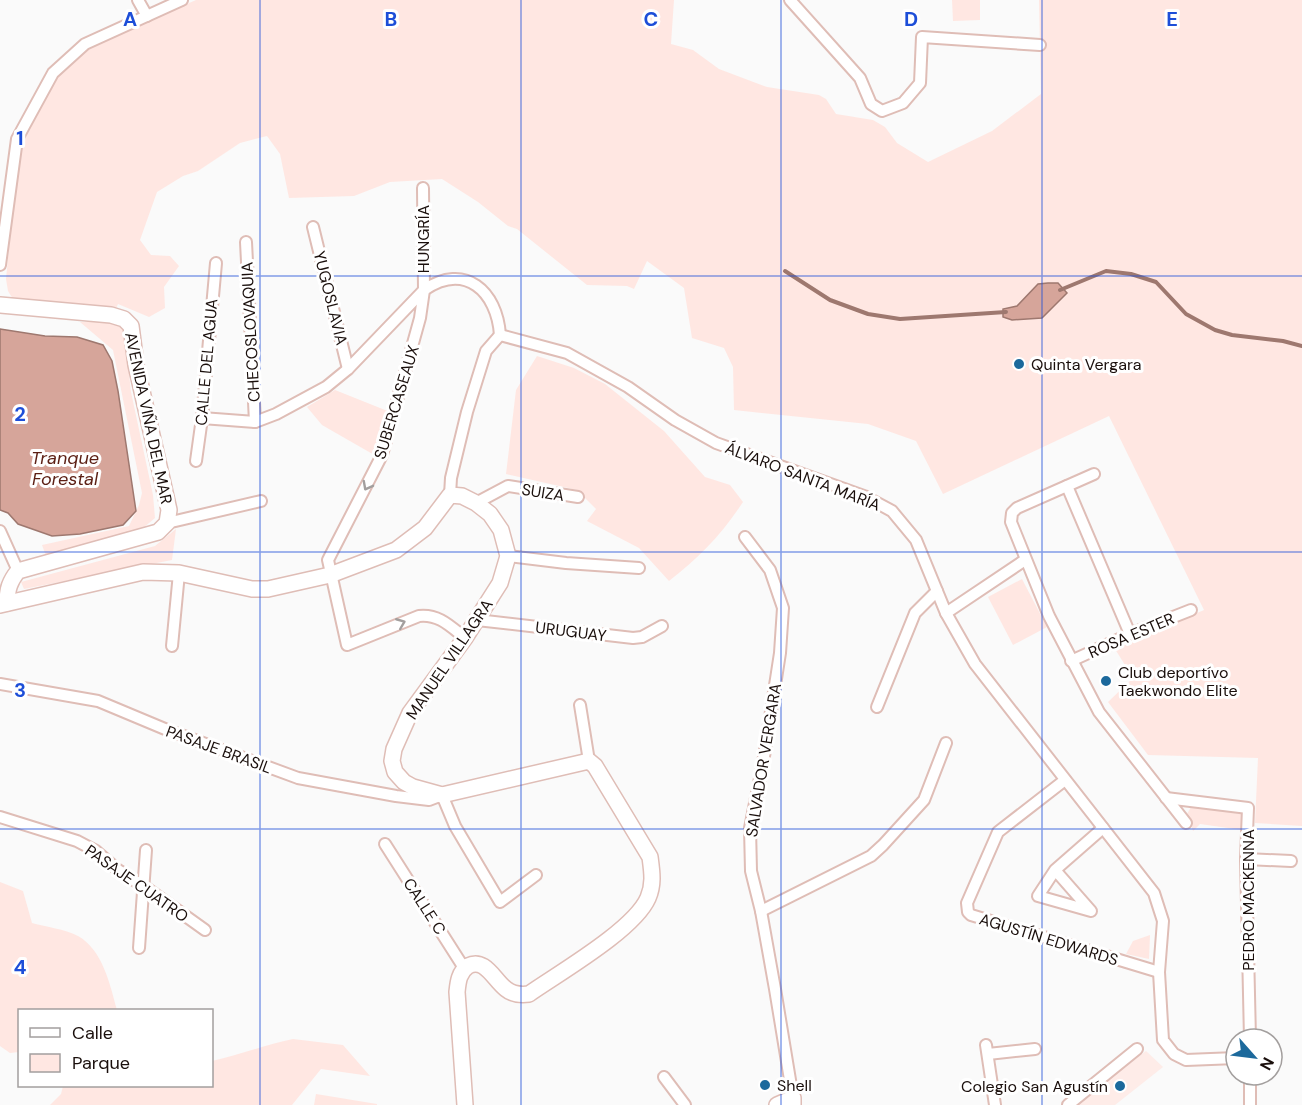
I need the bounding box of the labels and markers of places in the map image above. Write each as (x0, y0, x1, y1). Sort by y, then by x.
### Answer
place label: Quinta Vergara (1031, 354, 1142, 375)
marker: Quinta Vergara (1012, 357, 1026, 371)
place label: Club deportívo Taekwondo Elite (1118, 662, 1238, 701)
marker: Club deportívo Taekwondo Elite (1099, 674, 1113, 688)
place label: Shell (777, 1075, 812, 1096)
place label: Colegio San Agustín (961, 1076, 1108, 1097)
marker: Shell (758, 1078, 772, 1092)
marker: Colegio San Agustín (1113, 1079, 1127, 1093)

